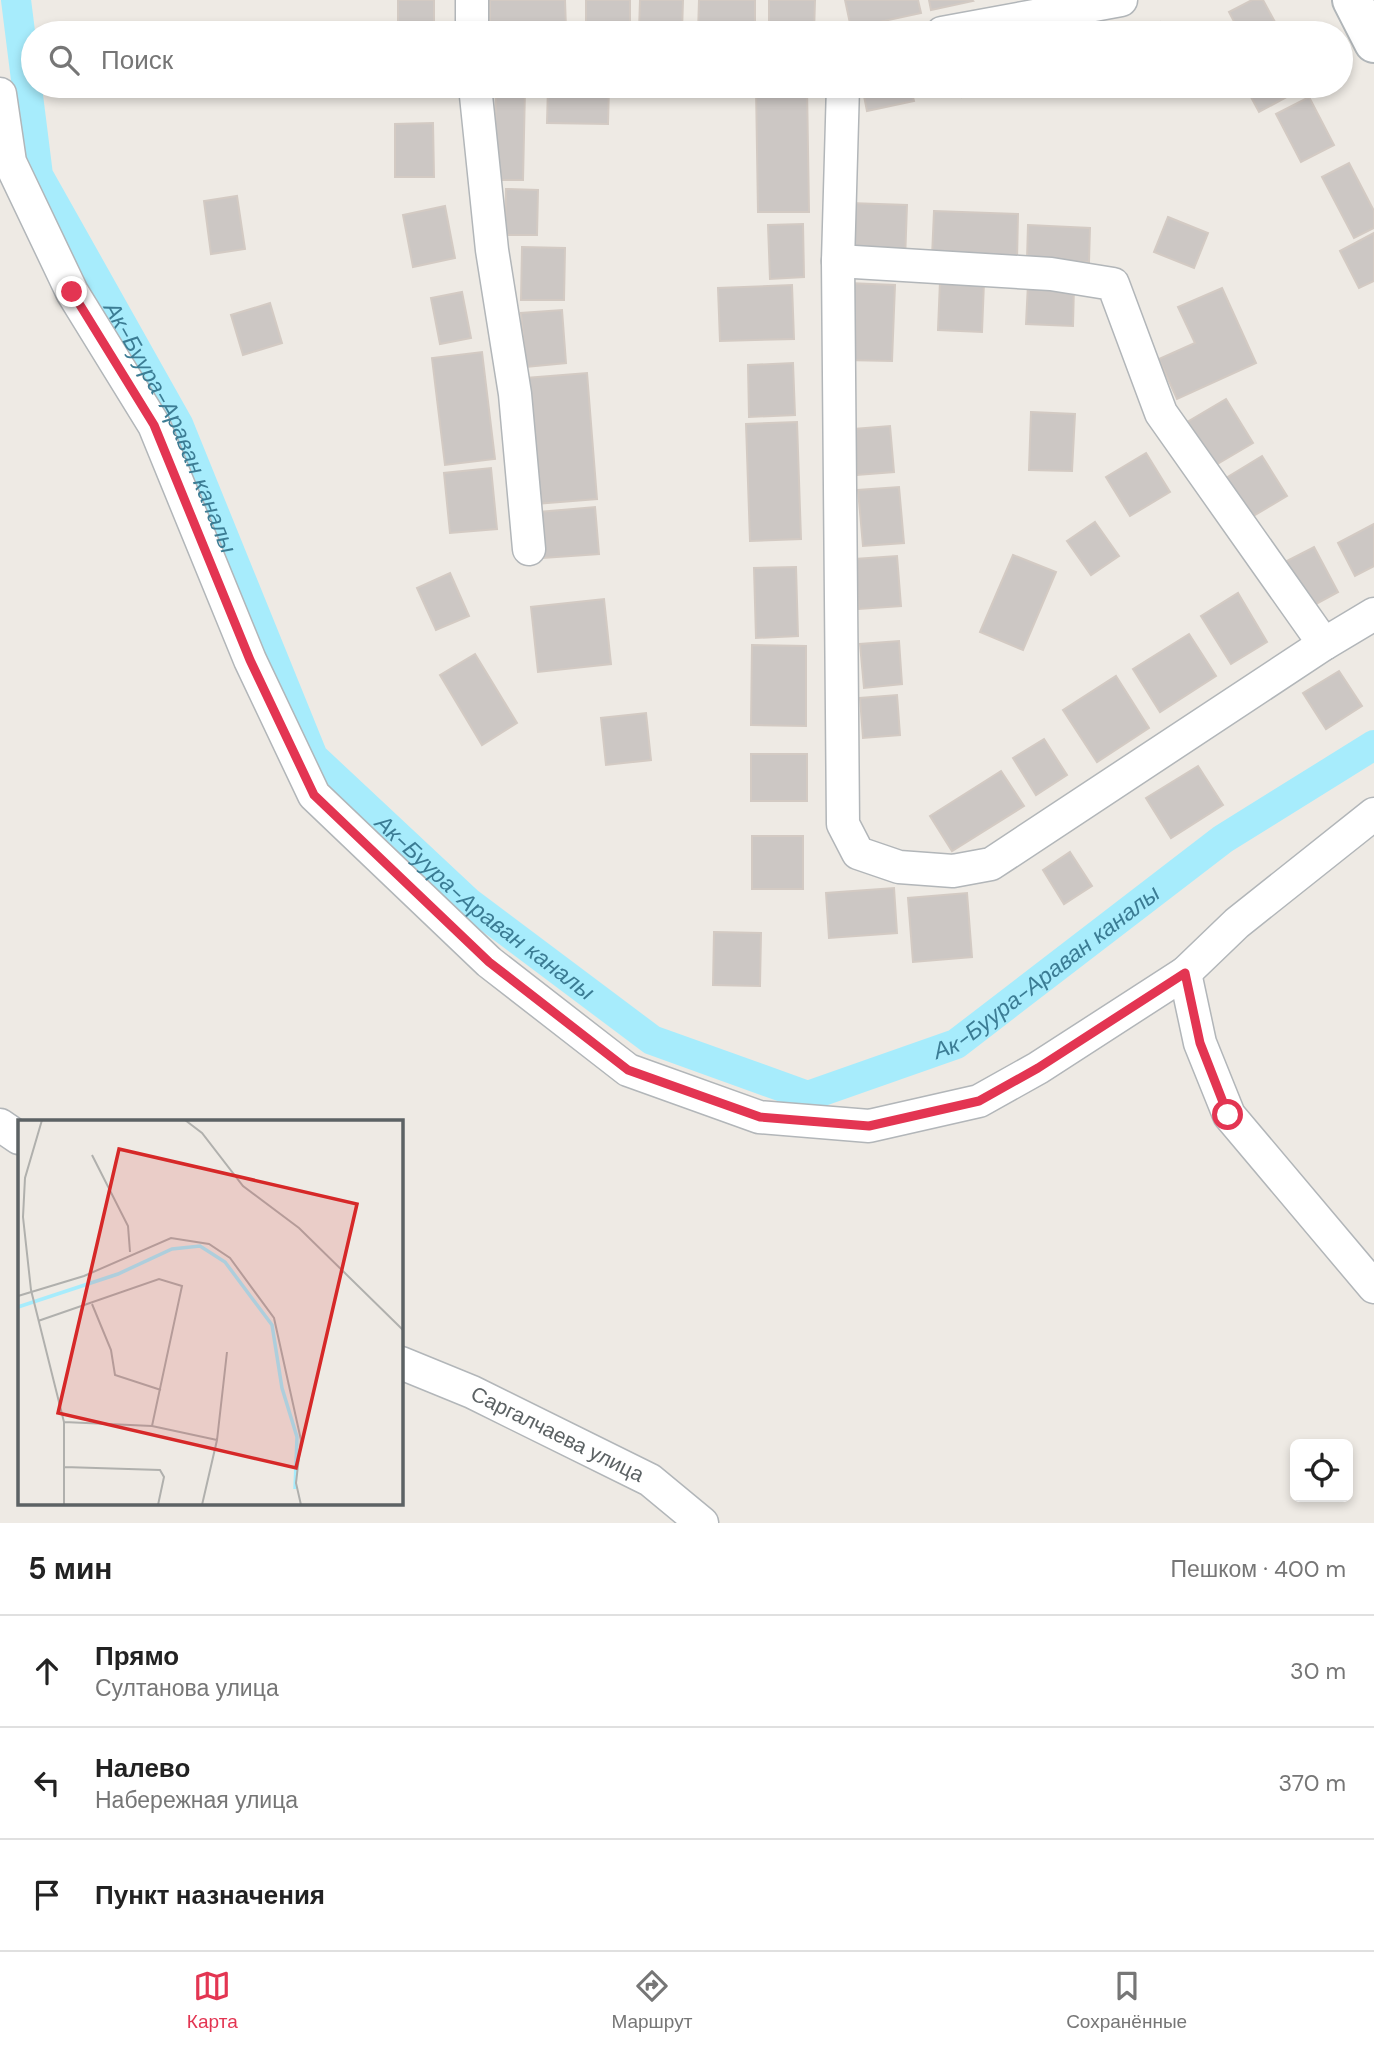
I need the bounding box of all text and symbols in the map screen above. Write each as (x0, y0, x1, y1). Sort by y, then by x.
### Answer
search box (21, 21, 1353, 98)
icon: search (45, 41, 83, 79)
text: Поиск (101, 43, 173, 77)
route end (56, 276, 87, 307)
water label: Ак-Буура-Араван каналы (96, 294, 244, 558)
water label: Ак-Буура-Араван каналы (367, 807, 601, 1007)
water label: Ак-Буура-Араван каналы (927, 878, 1166, 1067)
route start (1212, 1099, 1243, 1130)
inset map (18, 1120, 402, 1506)
street label: Саргалчаева улица (466, 1380, 649, 1489)
map controls (1290, 1439, 1353, 1502)
button: locate (1290, 1439, 1353, 1502)
text: 5 мин (28, 1549, 112, 1588)
text: Пешком · 400 m (1170, 1554, 1346, 1584)
text: Прямо (95, 1639, 179, 1673)
icon: ahead (28, 1652, 66, 1690)
text: 30 m (1290, 1656, 1346, 1686)
text: Султанова улица (95, 1673, 279, 1703)
text: Налево (95, 1751, 190, 1785)
icon: left (28, 1764, 66, 1802)
text: 370 m (1278, 1768, 1346, 1798)
text: Набережная улица (95, 1785, 298, 1815)
icon: arrive (28, 1876, 66, 1914)
text: Пункт назначения (95, 1878, 325, 1912)
tab: Карта (187, 1967, 238, 2034)
tab: Маршрут (611, 1967, 692, 2034)
tab: Сохранённые (1066, 1967, 1187, 2034)

